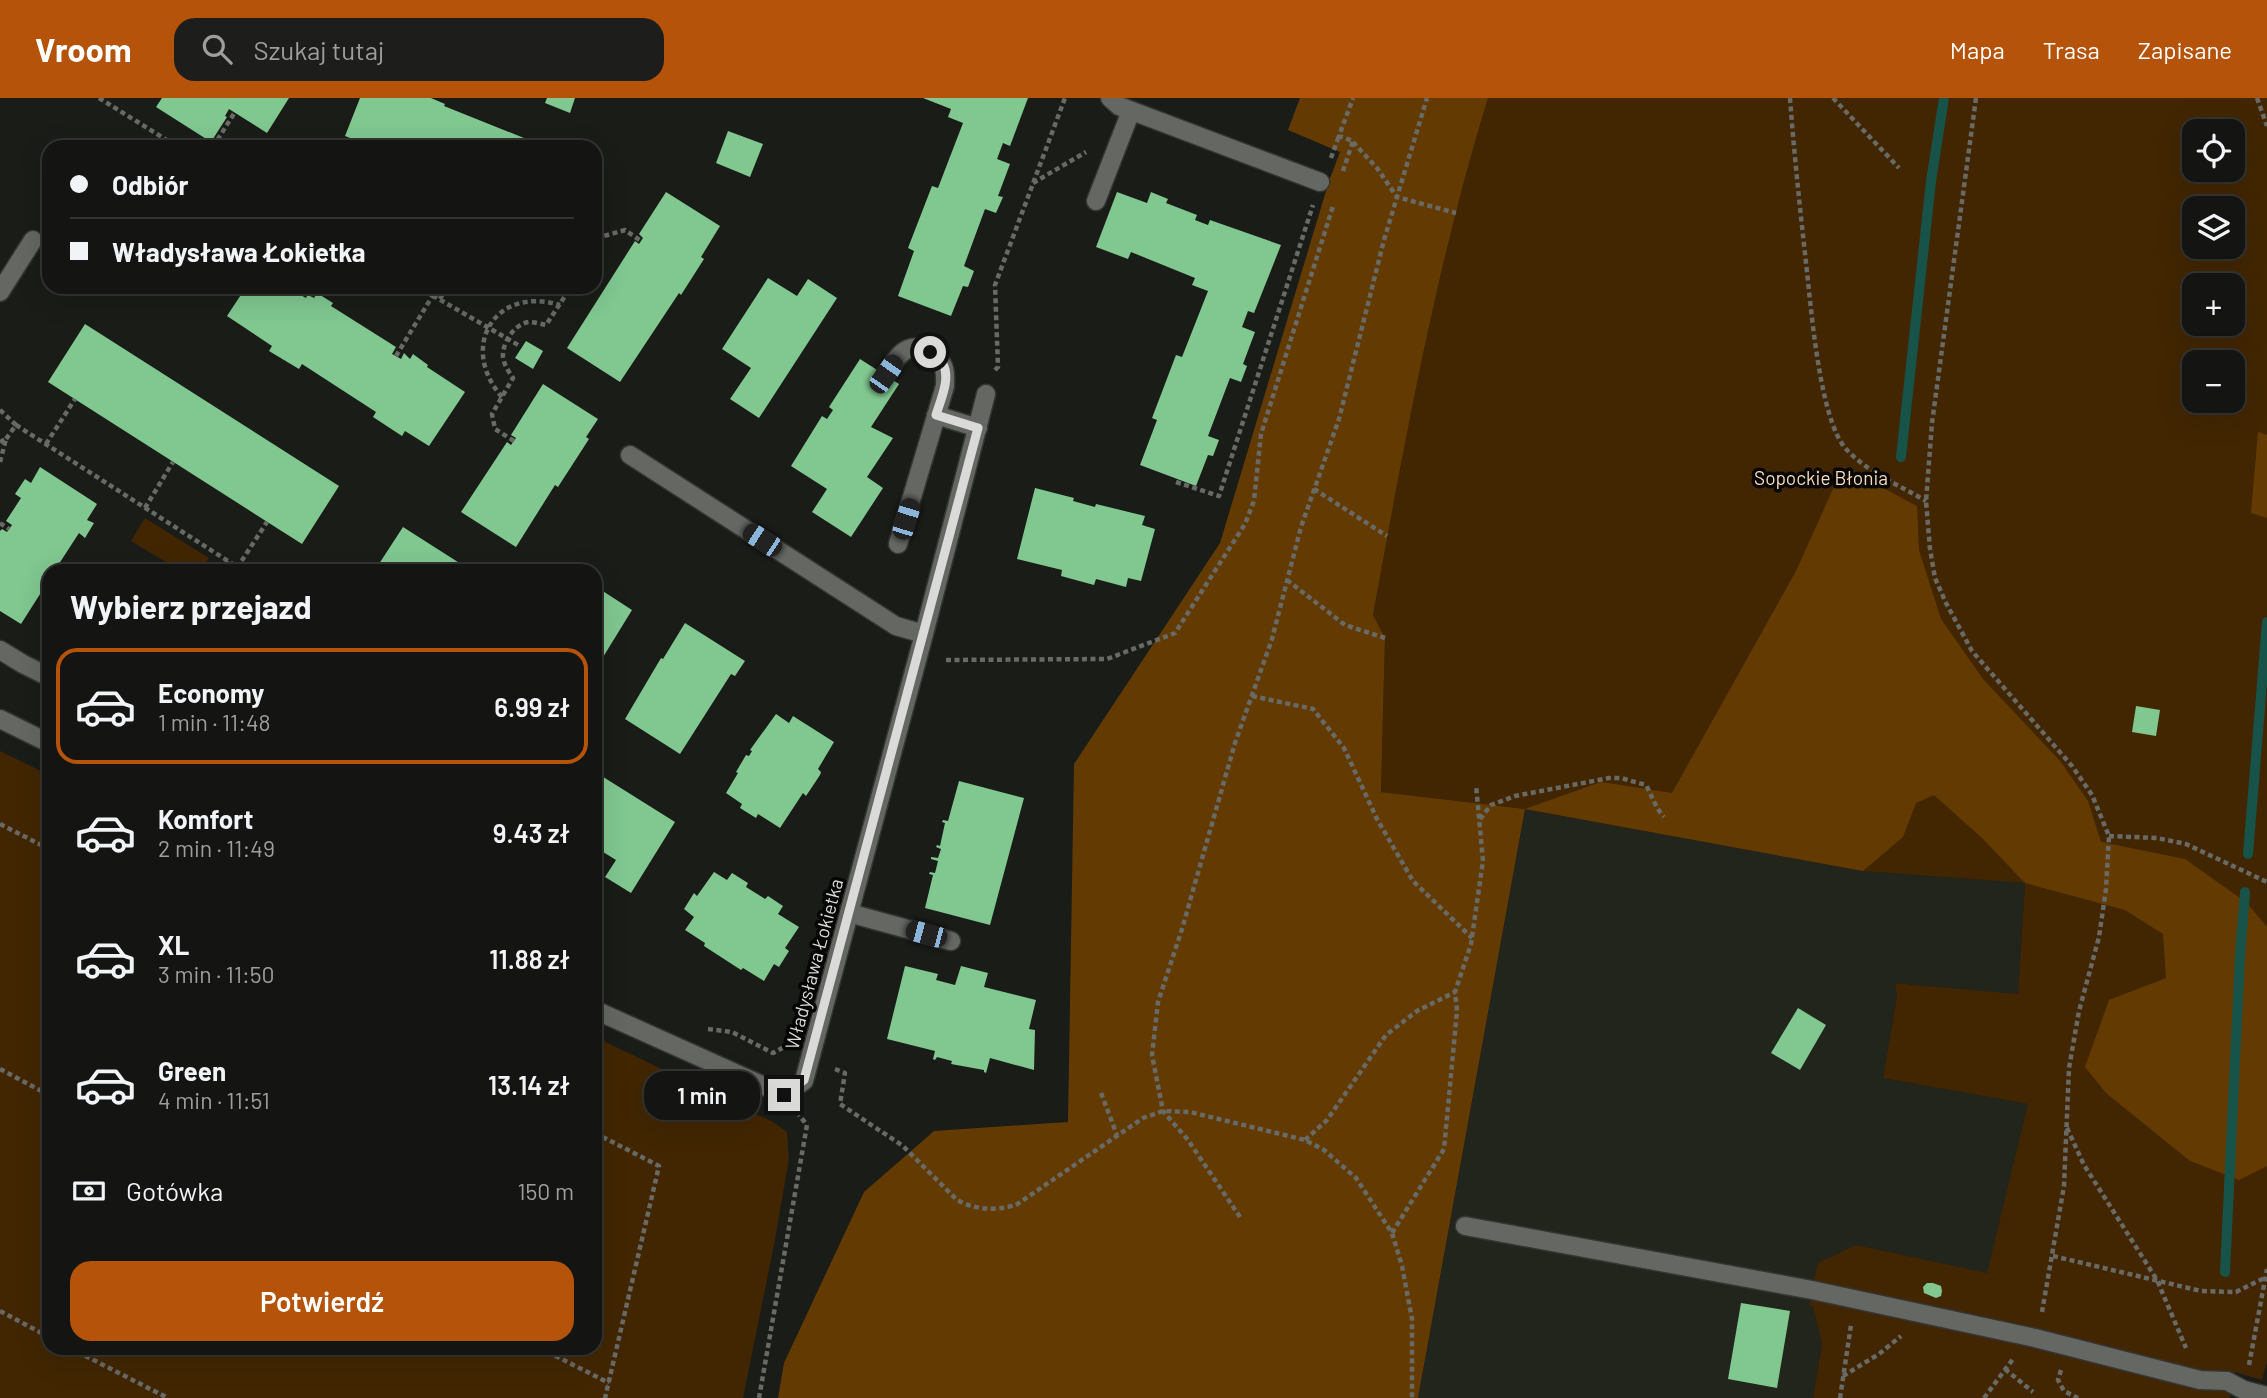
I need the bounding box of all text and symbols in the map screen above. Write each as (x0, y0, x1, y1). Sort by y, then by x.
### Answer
search box (174, 18, 664, 81)
text: Vroom (35, 29, 132, 69)
icon: search (198, 30, 236, 68)
text: Szukaj tutaj (254, 34, 384, 65)
text: Mapa (1950, 35, 2005, 64)
text: Trasa (2043, 35, 2100, 64)
text: Zapisane (2138, 35, 2232, 64)
map controls (2182, 119, 2245, 413)
button: locate (2182, 119, 2245, 182)
text: Odbiór (112, 169, 188, 200)
button: layers (2182, 196, 2245, 259)
text: Władysława Łokietka (112, 236, 366, 267)
button: + (2182, 273, 2245, 336)
route start (914, 336, 946, 368)
button: − (2182, 350, 2245, 413)
car (866, 351, 907, 397)
park label: Sopockie Błonia (1754, 466, 1888, 489)
car (890, 496, 923, 542)
car (739, 520, 786, 560)
text: Wybierz przejazd (70, 587, 312, 625)
icon: car (74, 675, 137, 738)
text: Economy (158, 677, 264, 708)
text: 6.99 zł (494, 691, 570, 722)
text: 1 min · 11:48 (158, 708, 271, 736)
icon: car (74, 801, 137, 864)
text: Komfort (158, 803, 253, 834)
text: 9.43 zł (493, 817, 570, 848)
text: 2 min · 11:49 (158, 834, 275, 862)
street label: Władysława Łokietka (780, 876, 847, 1052)
car (903, 918, 950, 950)
icon: car (74, 927, 137, 990)
text: XL (158, 929, 189, 960)
text: 11.88 zł (489, 943, 570, 974)
text: 3 min · 11:50 (158, 960, 275, 988)
icon: car (74, 1053, 137, 1116)
text: Green (158, 1055, 226, 1086)
text: 13.14 zł (488, 1069, 570, 1100)
callout: 1 min (644, 1070, 760, 1119)
route end (768, 1079, 800, 1111)
text: 1 min (677, 1081, 727, 1109)
text: 4 min · 11:51 (158, 1086, 270, 1114)
icon: cash (70, 1172, 108, 1210)
text: Gotówka (126, 1175, 223, 1206)
text: 150 m (518, 1177, 574, 1205)
button: Potwierdź (70, 1261, 574, 1341)

